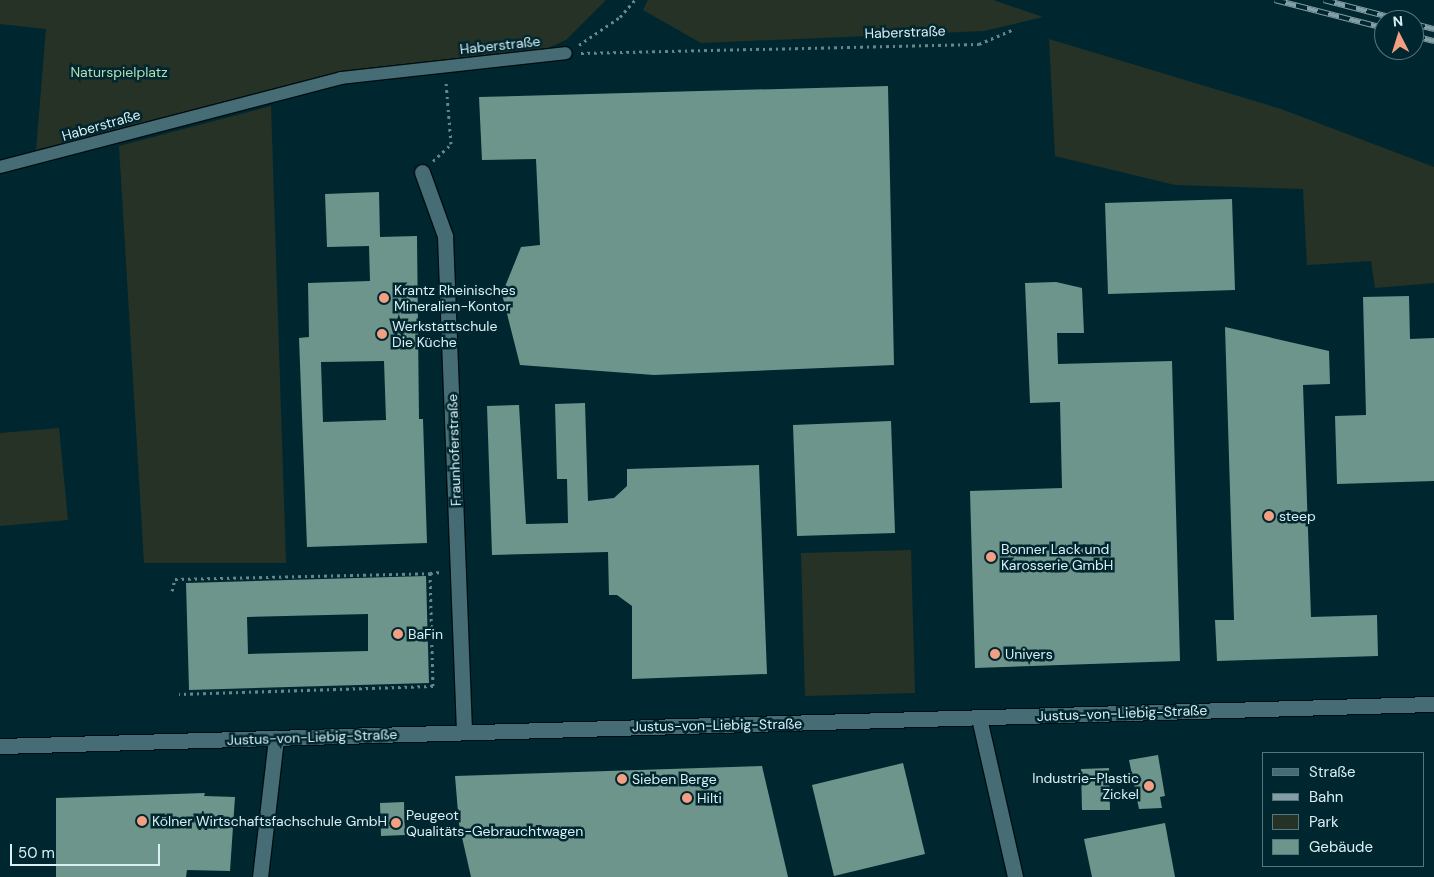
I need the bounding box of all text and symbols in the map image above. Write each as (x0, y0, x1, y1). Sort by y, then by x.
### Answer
north arrow (1374, 10, 1424, 60)
text: N (1392, 12, 1404, 30)
street label: Haberstraße (864, 22, 946, 42)
street label: Haberstraße (459, 32, 541, 58)
park label: Naturspielplatz (70, 64, 168, 80)
street label: Haberstraße (60, 106, 142, 144)
place label: Krantz Rheinisches Mineralien-Kontor (394, 282, 516, 314)
marker: Krantz Rheinisches Mineralien-Kontor (378, 292, 390, 304)
place label: Werkstattschule Die Küche (392, 318, 497, 351)
marker: Werkstattschule Die Küche (376, 328, 388, 340)
street label: Fraunhoferstraße (444, 394, 464, 506)
place label: steep (1279, 508, 1316, 524)
marker: steep (1263, 510, 1275, 522)
place label: Bonner Lack und Karosserie GmbH (1001, 541, 1113, 574)
marker: Bonner Lack und Karosserie GmbH (985, 551, 997, 563)
place label: BaFin (408, 626, 443, 642)
marker: BaFin (392, 628, 404, 640)
place label: Univers (1005, 646, 1053, 662)
marker: Univers (989, 648, 1001, 660)
street label: Justus-von-Liebig-Straße (1037, 702, 1207, 724)
street label: Justus-von-Liebig-Straße (632, 715, 802, 735)
street label: Justus-von-Liebig-Straße (227, 726, 397, 748)
legend (1262, 752, 1424, 867)
text: Straße (1309, 762, 1356, 782)
place label: Industrie-Plastic Zickel (1032, 770, 1139, 802)
place label: Sieben Berge (632, 771, 717, 787)
marker: Sieben Berge (616, 773, 628, 785)
marker: Industrie-Plastic Zickel (1143, 780, 1155, 792)
text: Bahn (1309, 787, 1343, 807)
place label: Hilti (697, 790, 722, 806)
marker: Hilti (681, 792, 693, 804)
place label: Peugeot Qualitäts-Gebrauchtwagen (406, 807, 583, 840)
text: Park (1309, 812, 1339, 832)
place label: Kölner Wirtschaftsfachschule GmbH (152, 813, 387, 829)
marker: Kölner Wirtschaftsfachschule GmbH (136, 815, 148, 827)
marker: Peugeot Qualitäts-Gebrauchtwagen (390, 817, 402, 829)
scale bar (12, 834, 162, 866)
text: Gebäude (1309, 837, 1373, 857)
text: 50 m (18, 843, 55, 863)

